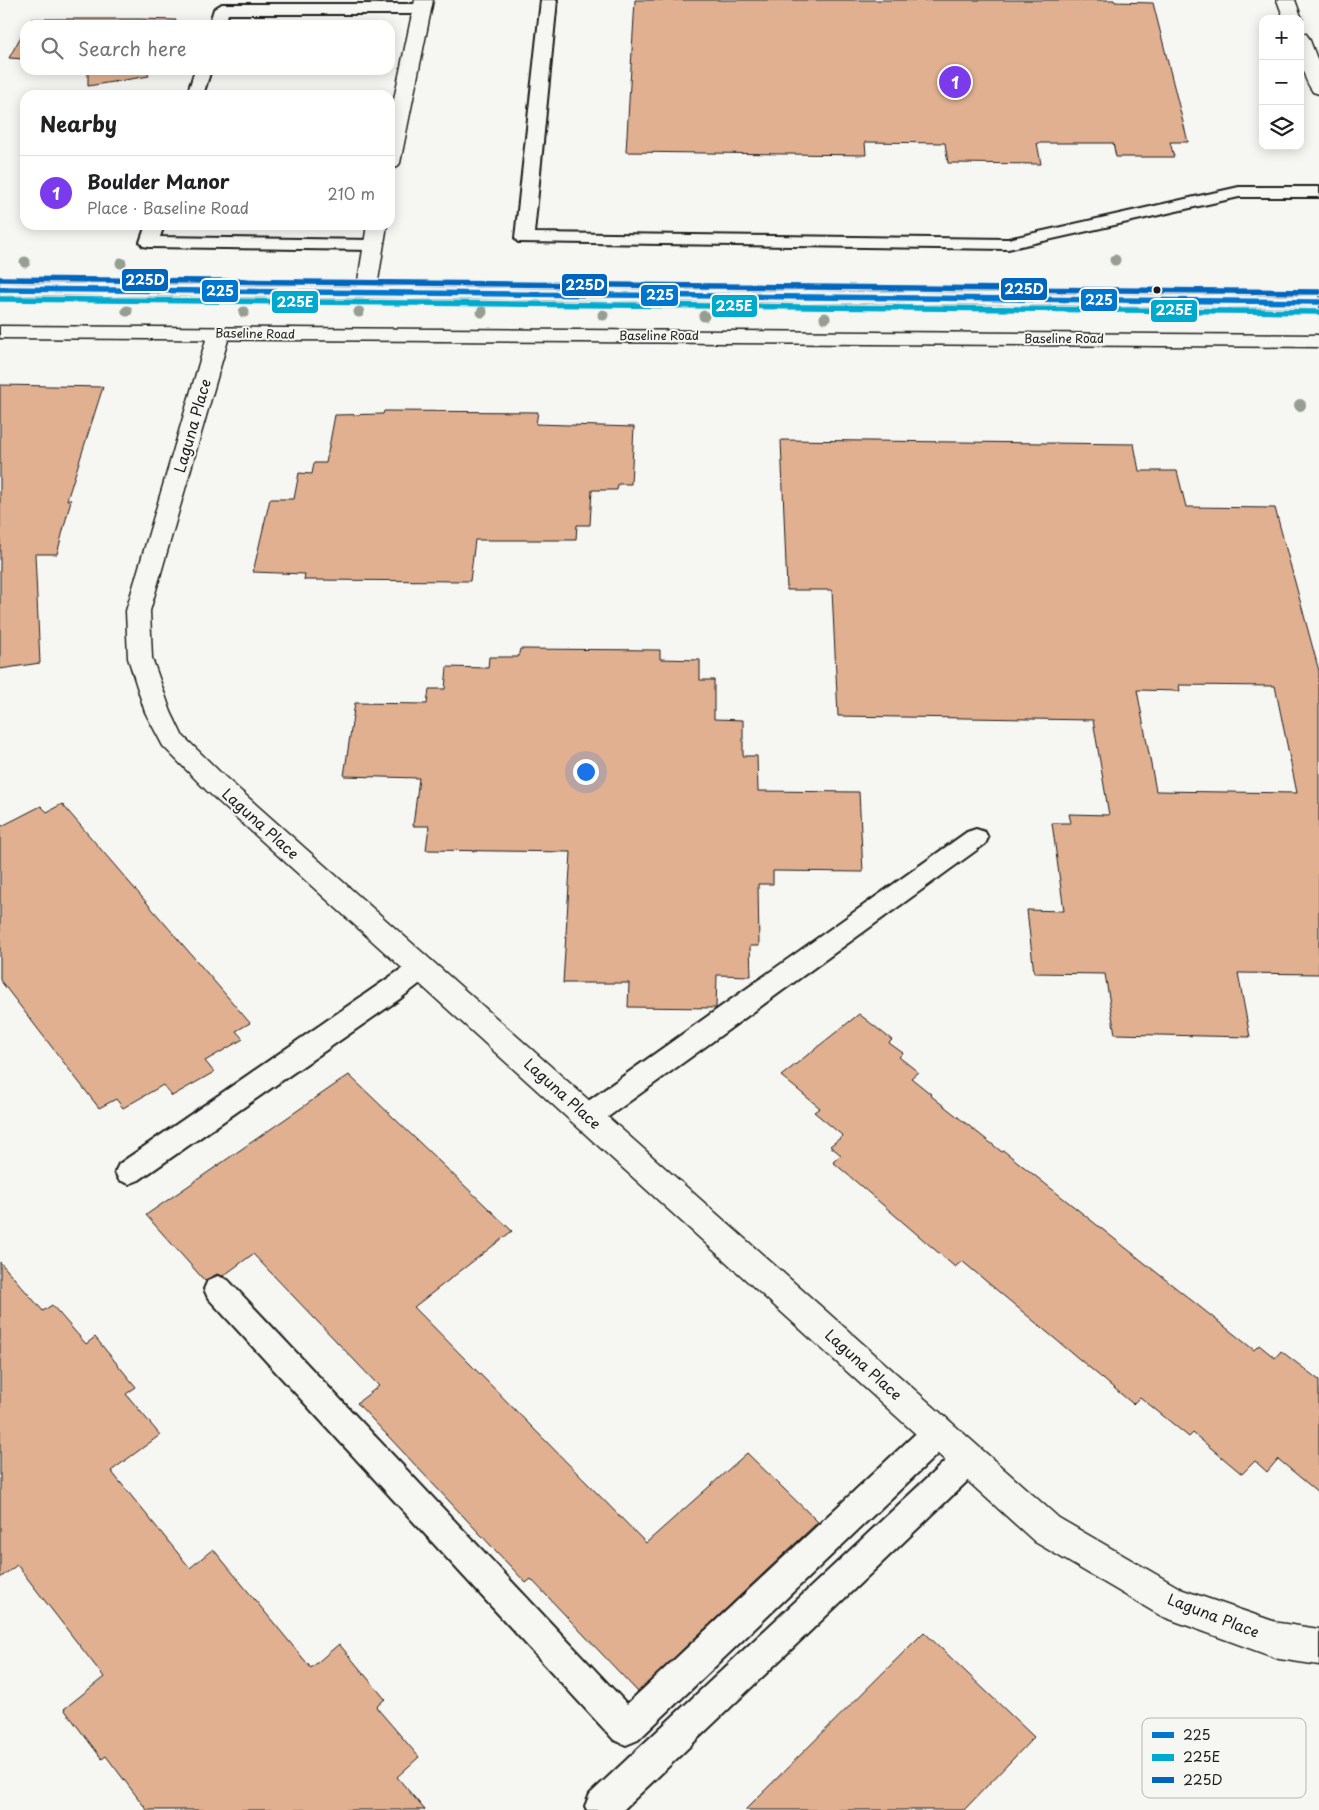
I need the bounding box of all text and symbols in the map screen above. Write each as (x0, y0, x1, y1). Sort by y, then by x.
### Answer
map controls (1259, 15, 1304, 150)
button: + (1259, 15, 1304, 60)
search box (20, 20, 395, 75)
icon: search (38, 34, 66, 62)
text: Search here (78, 34, 187, 62)
button: − (1259, 60, 1304, 105)
pin: 1 (939, 63, 971, 101)
button: layers (1259, 105, 1304, 150)
text: Nearby (40, 107, 117, 139)
text: Boulder Manor (87, 167, 230, 195)
text: 1 (52, 181, 60, 205)
text: 210 m (327, 181, 375, 205)
text: Place · Baseline Road (87, 195, 249, 219)
line badge: 225D (121, 268, 169, 292)
text: 225D (125, 269, 165, 290)
line badge: 225D (561, 273, 608, 297)
text: 225D (565, 274, 605, 295)
line badge: 225D (1000, 277, 1048, 301)
text: 225D (1004, 278, 1044, 299)
line badge: 225 (201, 279, 239, 303)
text: 225 (206, 280, 234, 301)
line badge: 225 (640, 284, 679, 307)
text: 225 (646, 284, 674, 305)
unlabelled marker (1152, 285, 1162, 295)
line badge: 225 (1080, 288, 1118, 312)
text: 225 (1085, 289, 1113, 310)
line badge: 225E (271, 290, 319, 314)
text: 225E (276, 291, 314, 312)
line badge: 225E (711, 294, 758, 318)
text: 225E (715, 295, 753, 316)
line badge: 225E (1150, 299, 1198, 323)
text: 225E (1155, 299, 1193, 320)
street label: Baseline Road (215, 323, 295, 343)
street label: Baseline Road (619, 326, 699, 344)
street label: Baseline Road (1024, 329, 1104, 347)
street label: Laguna Place (167, 376, 216, 475)
your location (573, 759, 599, 785)
street label: Laguna Place (217, 782, 305, 864)
street label: Laguna Place (519, 1052, 607, 1134)
street label: Laguna Place (820, 1323, 908, 1405)
street label: Laguna Place (1164, 1587, 1263, 1643)
legend (1142, 1718, 1306, 1798)
text: 225 (1183, 1724, 1211, 1745)
text: 225E (1183, 1746, 1220, 1767)
text: 225D (1183, 1769, 1222, 1790)

